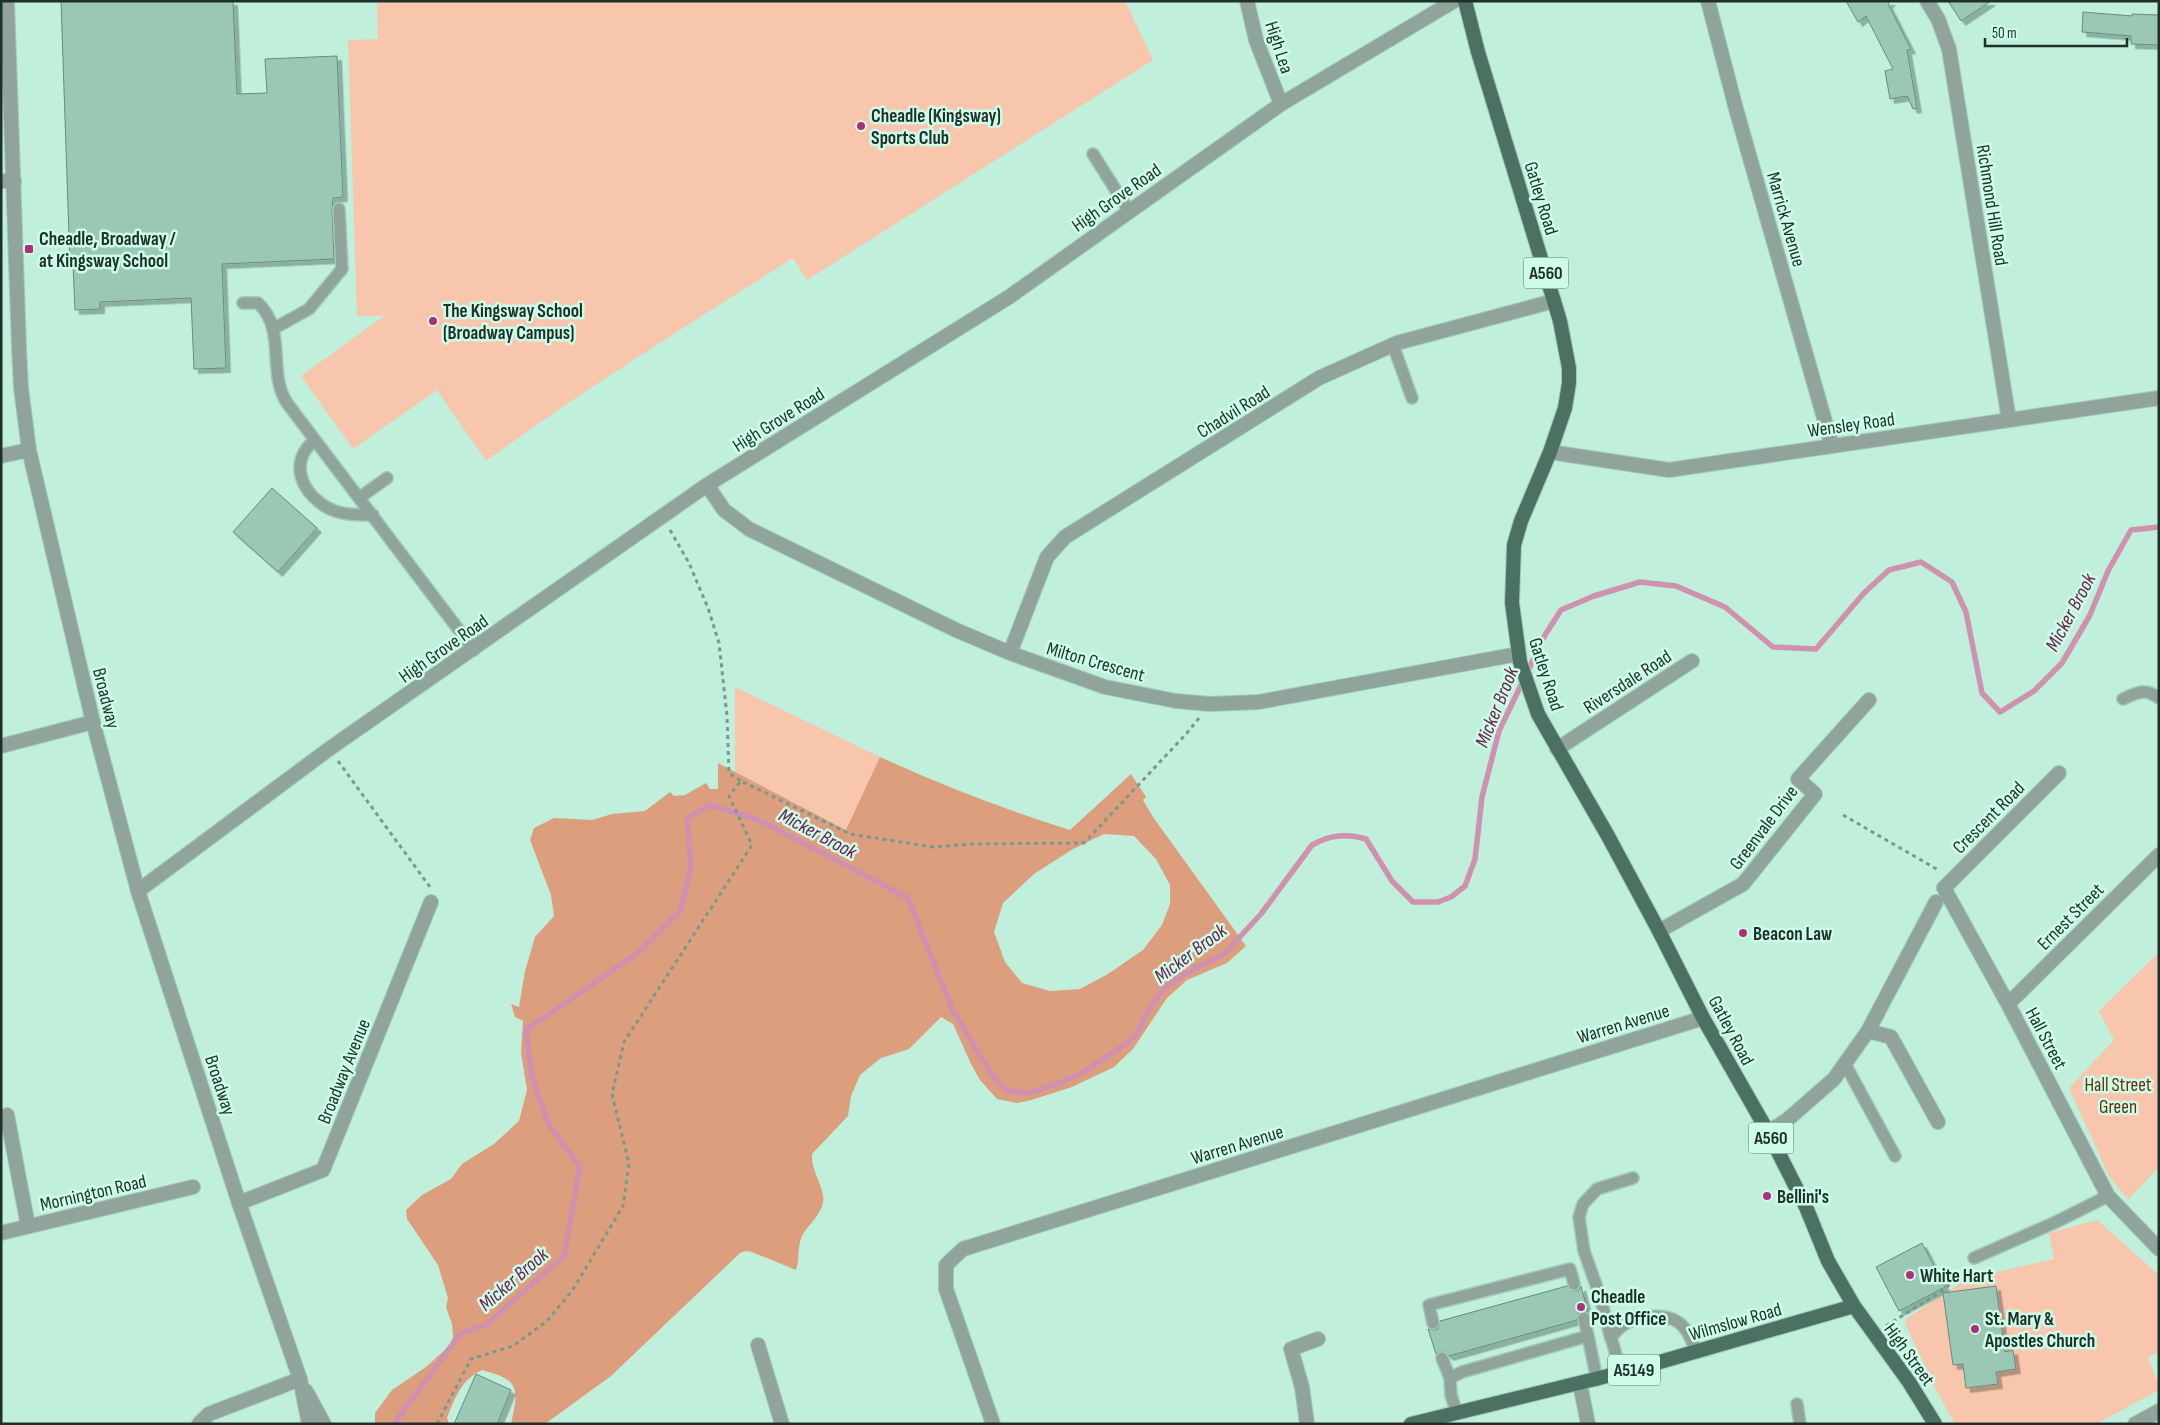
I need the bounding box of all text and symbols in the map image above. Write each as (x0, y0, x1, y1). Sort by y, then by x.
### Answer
scale bar (1985, 15, 2128, 47)
street label: High Lea (1259, 18, 1298, 77)
text: 50 m (1992, 24, 2017, 43)
place label: Cheadle (Kingsway) Sports Club (871, 105, 1001, 150)
marker: Cheadle (Kingsway) Sports Club (855, 120, 867, 132)
street label: Richmond Hill Road (1971, 143, 2012, 267)
street label: High Grove Road (1068, 159, 1166, 237)
street label: Gatley Road (1519, 159, 1563, 238)
street label: Marrick Avenue (1761, 169, 1810, 269)
place label: Cheadle, Broadway / at Kingsway School (39, 228, 177, 273)
marker: Cheadle, Broadway / at Kingsway School (23, 243, 35, 255)
road number: A560 (1524, 258, 1568, 288)
place label: The Kingsway School (Broadway Campus) (443, 300, 583, 345)
marker: The Kingsway School (Broadway Campus) (427, 315, 439, 327)
street label: Chadvil Road (1193, 381, 1275, 444)
street label: High Grove Road (729, 383, 829, 458)
street label: Wensley Road (1806, 408, 1896, 443)
water label: Micker Brook (2040, 569, 2102, 655)
street label: High Grove Road (395, 610, 493, 688)
street label: Gatley Road (1523, 635, 1568, 714)
street label: Milton Crescent (1044, 637, 1147, 687)
street label: Riversdale Road (1580, 645, 1676, 719)
water label: Micker Brook (1470, 663, 1524, 751)
street label: Broadway (87, 666, 124, 732)
street label: Crescent Road (1948, 777, 2030, 859)
street label: Greenvale Drive (1725, 781, 1803, 875)
water label: Micker Brook (775, 803, 861, 865)
street label: Ernest Street (2033, 879, 2109, 955)
water label: Micker Brook (1150, 918, 1232, 989)
place label: Beacon Law (1753, 923, 1833, 946)
marker: Beacon Law (1737, 927, 1749, 939)
street label: Gatley Road (1703, 992, 1759, 1069)
street label: Warren Avenue (1575, 1000, 1672, 1049)
street label: Hall Street (2020, 1004, 2072, 1074)
street label: Broadway Avenue (313, 1016, 376, 1127)
street label: Broadway (199, 1053, 240, 1119)
park label: Hall Street Green (2084, 1074, 2152, 1119)
street label: Warren Avenue (1189, 1121, 1286, 1170)
road number: A560 (1748, 1122, 1794, 1154)
street label: Mornington Road (38, 1170, 149, 1217)
place label: Bellini's (1777, 1186, 1829, 1209)
marker: Bellini's (1761, 1190, 1773, 1202)
water label: Micker Brook (474, 1243, 554, 1317)
place label: White Hart (1920, 1265, 1993, 1288)
marker: White Hart (1904, 1269, 1916, 1281)
place label: Cheadle Post Office (1591, 1286, 1666, 1331)
street label: Wilmslow Road (1687, 1298, 1784, 1347)
marker: Cheadle Post Office (1575, 1301, 1587, 1313)
place label: St. Mary & Apostles Church (1984, 1308, 2095, 1353)
street label: High Street (1878, 1319, 1939, 1391)
marker: St. Mary & Apostles Church (1969, 1323, 1981, 1335)
road number: A5149 (1608, 1354, 1660, 1386)

